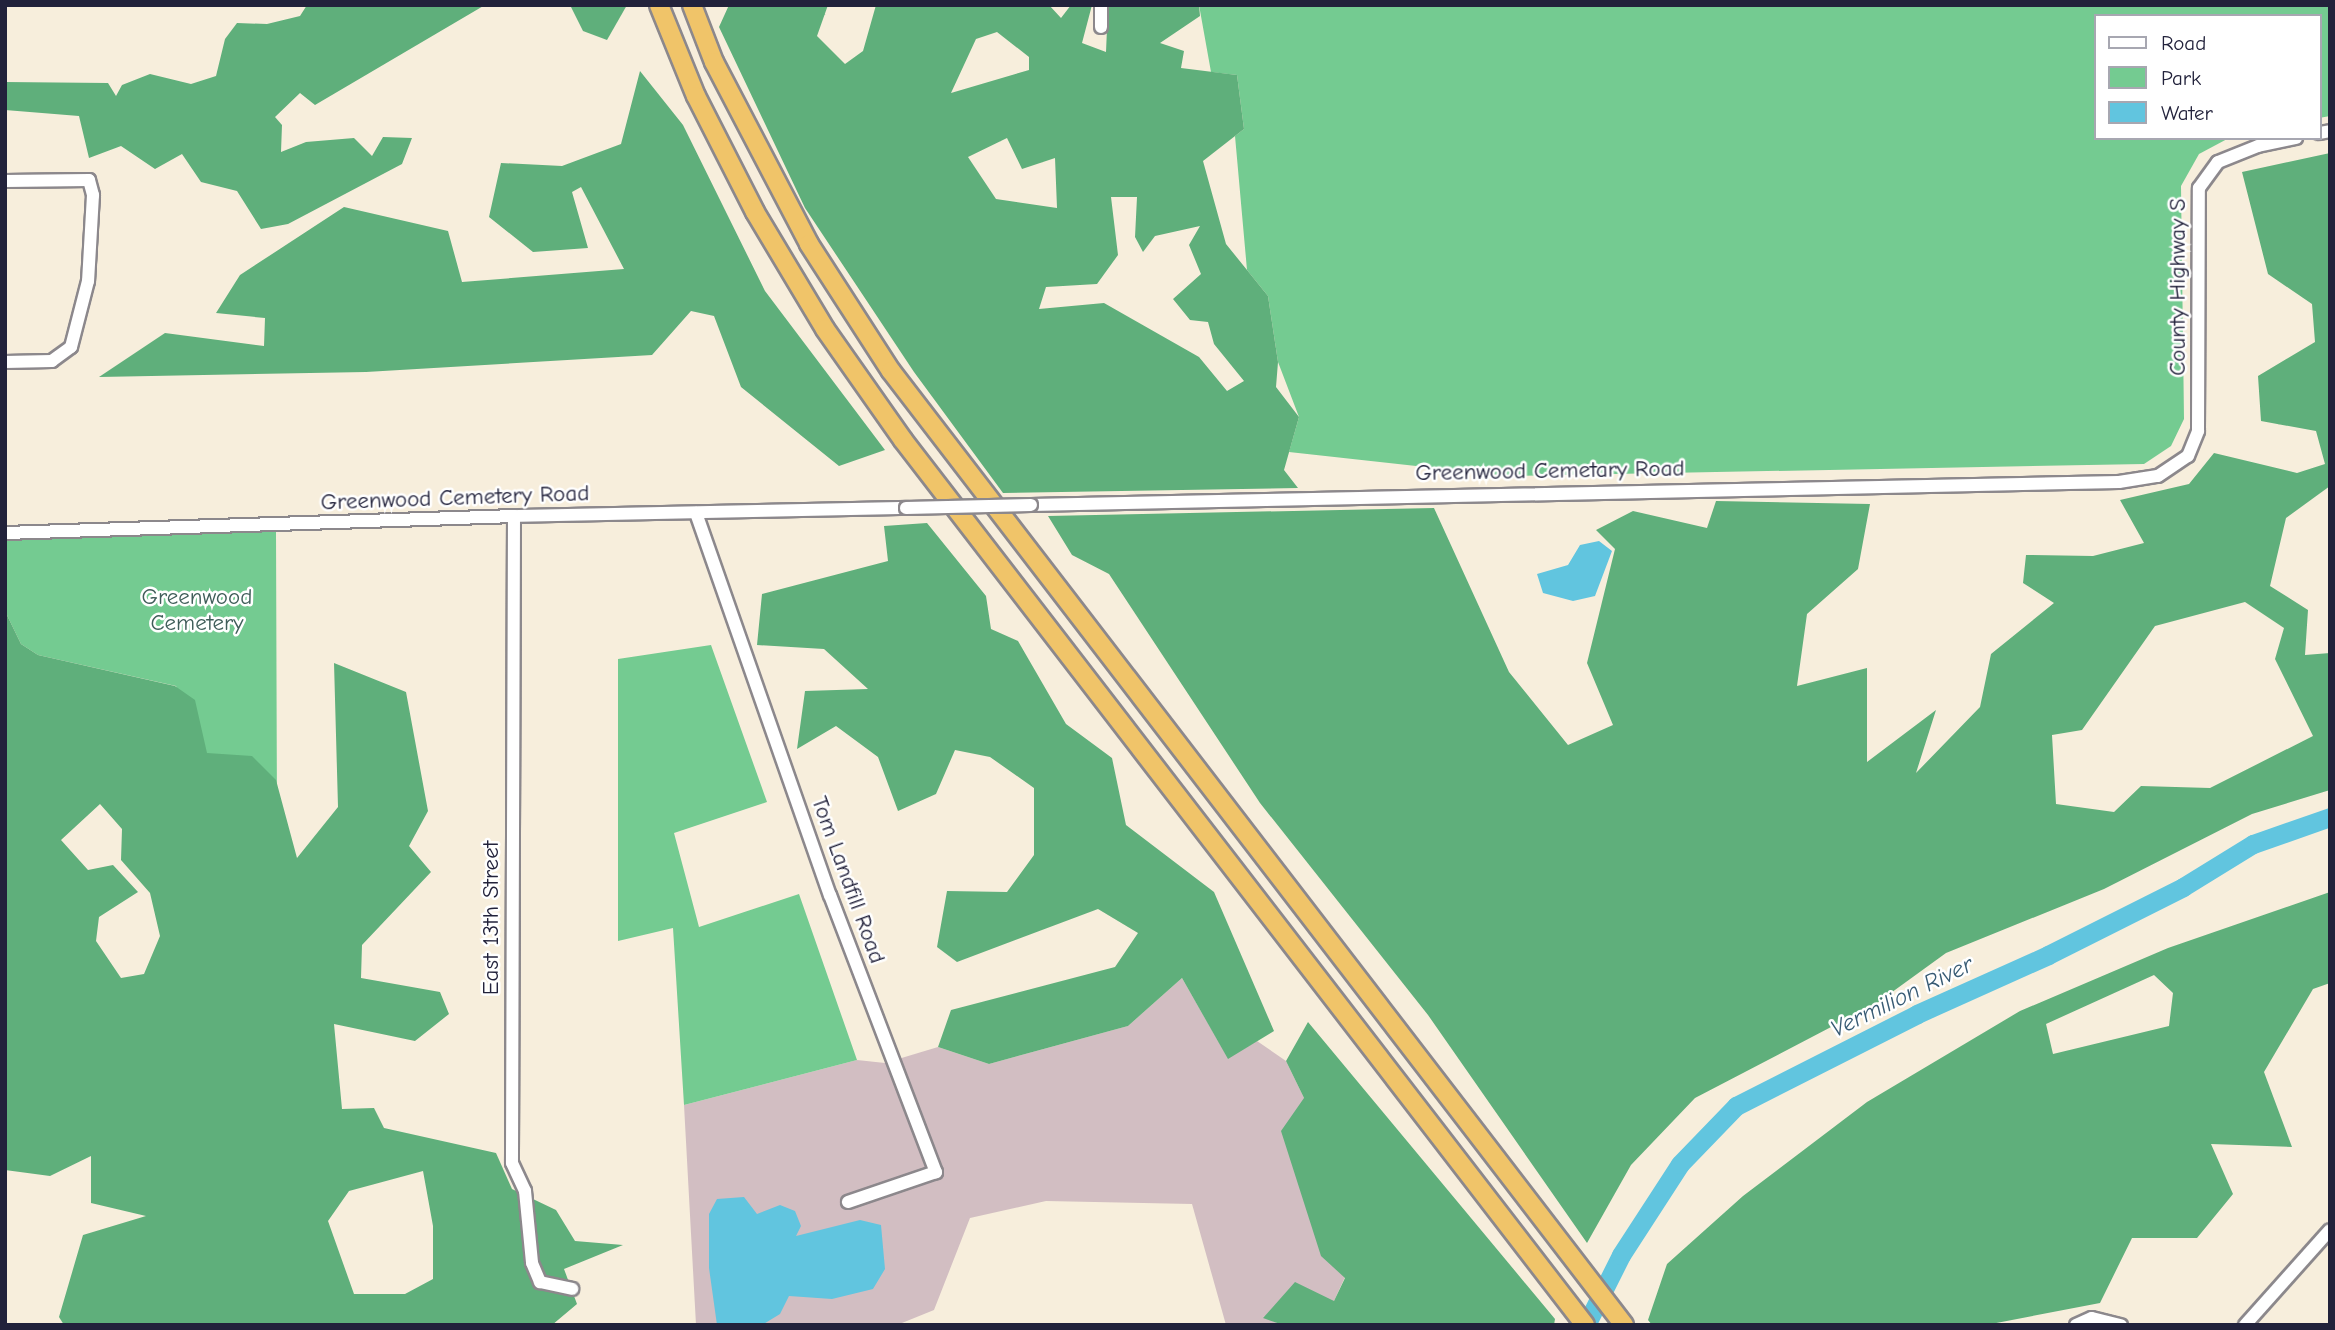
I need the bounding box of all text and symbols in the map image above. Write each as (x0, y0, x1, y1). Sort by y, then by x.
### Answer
legend (2094, 14, 2321, 140)
text: Road (2161, 31, 2206, 55)
text: Park (2161, 66, 2201, 90)
text: Water (2161, 101, 2213, 125)
street label: County Highway S (2164, 198, 2192, 376)
street label: Greenwood Cemetary Road (1415, 455, 1685, 487)
street label: Greenwood Cemetery Road (320, 480, 590, 516)
park label: Greenwood Cemetery (142, 583, 252, 637)
street label: Tom Landfill Road (805, 793, 891, 967)
street label: East 13th Street (477, 841, 505, 995)
water label: Vermilion River (1826, 950, 1978, 1044)

